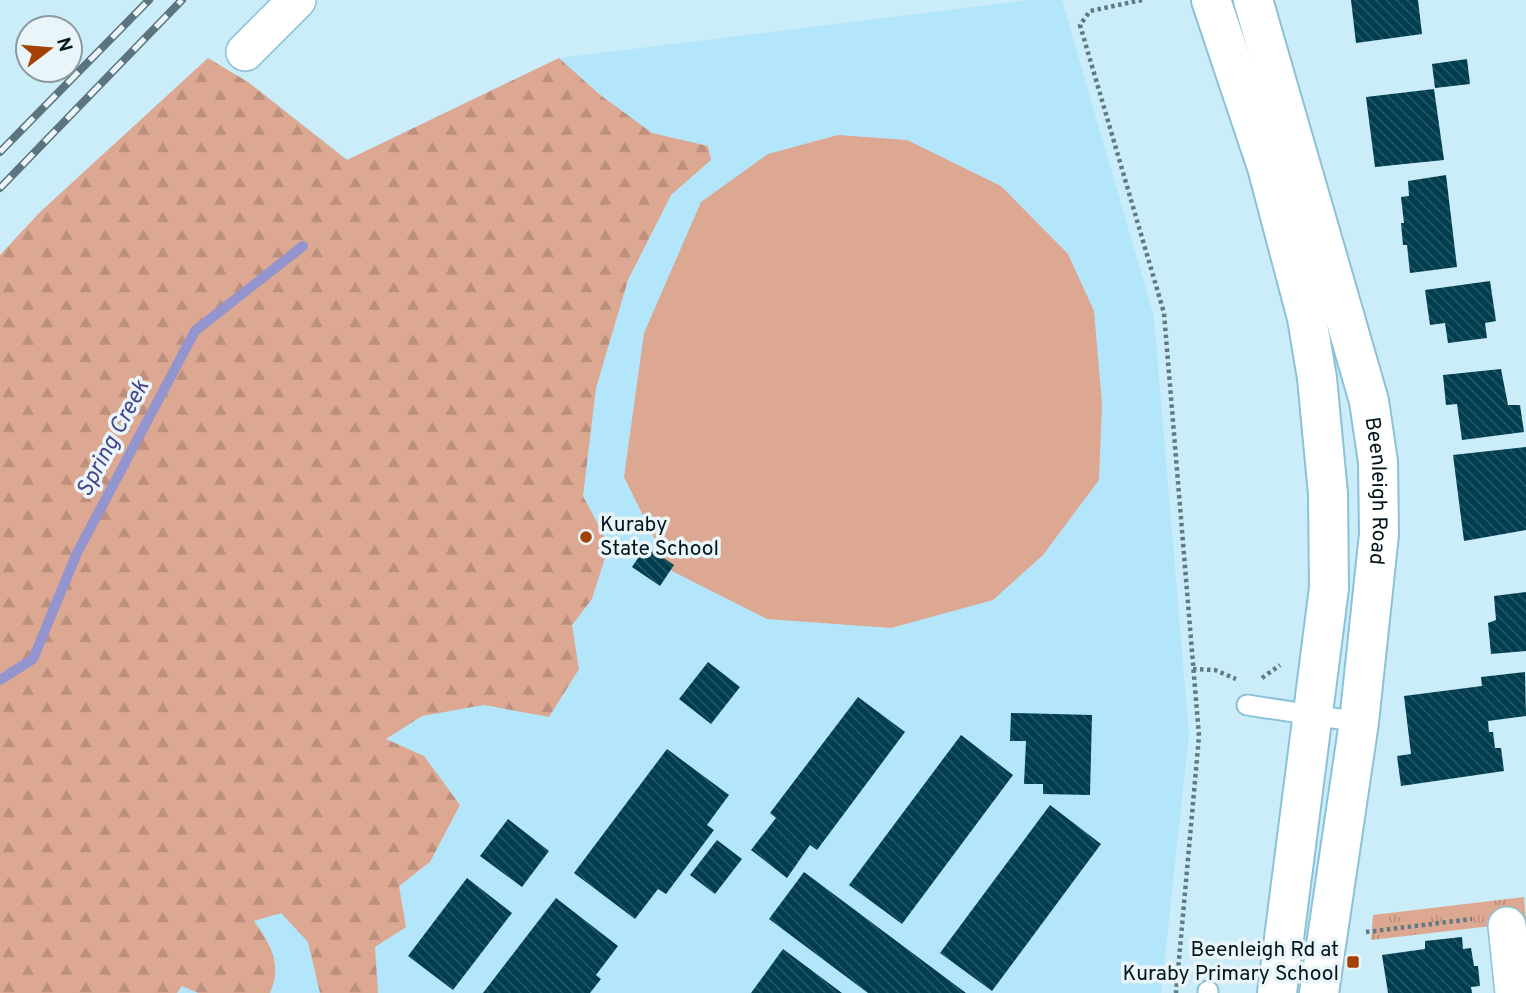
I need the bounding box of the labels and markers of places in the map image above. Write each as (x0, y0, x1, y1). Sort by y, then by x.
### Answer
place label: Kuraby State School (600, 512, 719, 563)
marker: Kuraby State School (578, 529, 594, 545)
place label: Beenleigh Rd at Kuraby Primary School (1122, 937, 1339, 988)
marker: Beenleigh Rd at Kuraby Primary School (1345, 954, 1361, 970)

